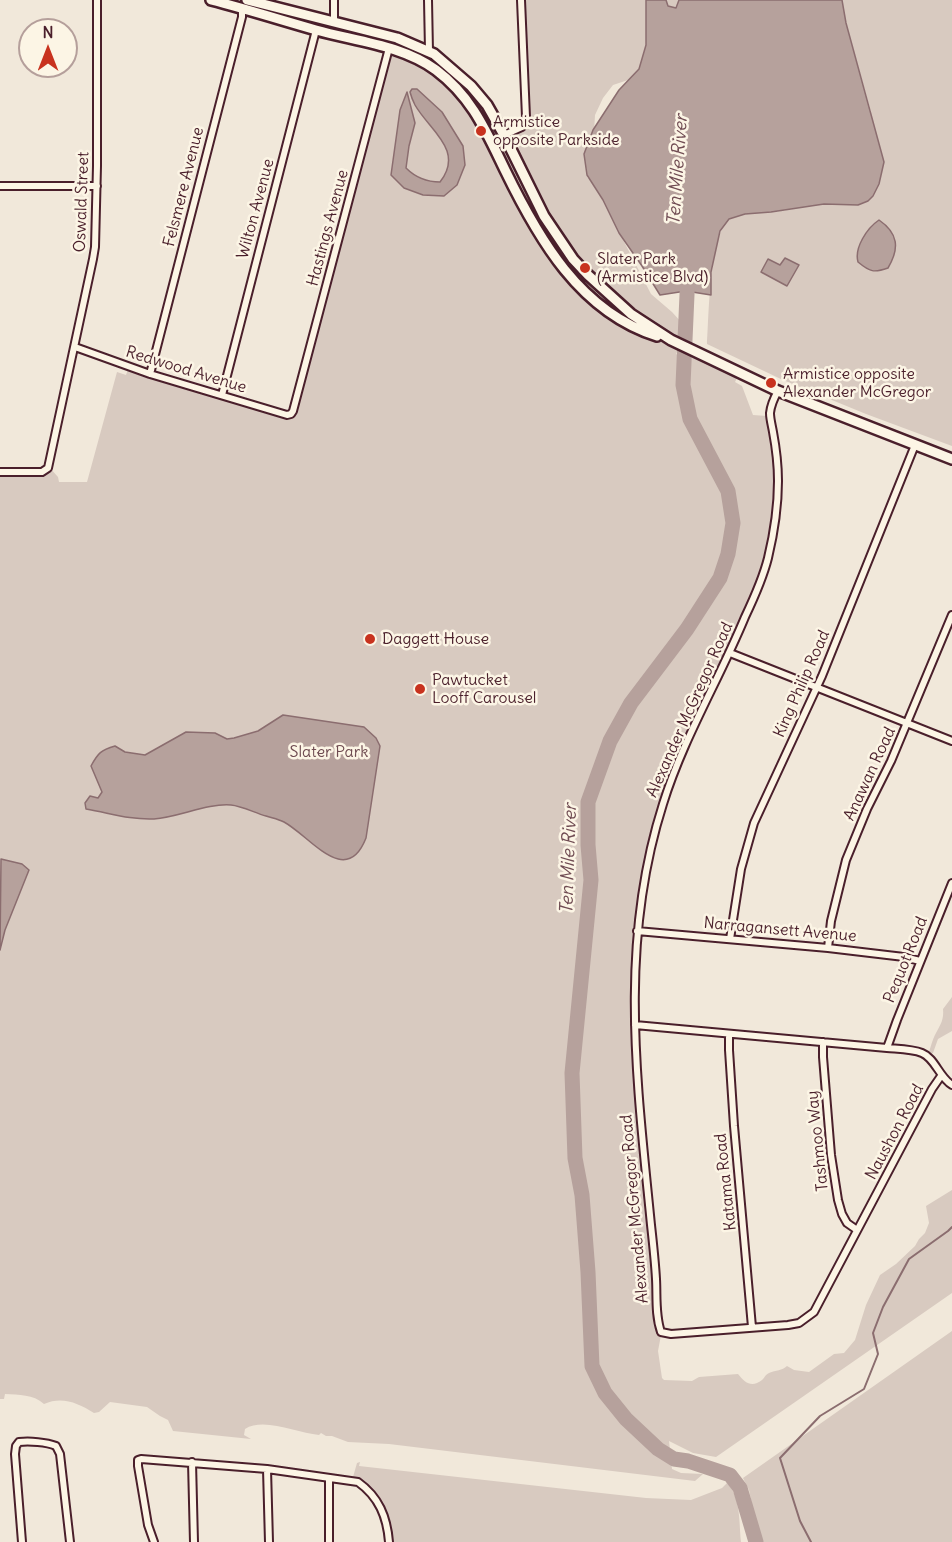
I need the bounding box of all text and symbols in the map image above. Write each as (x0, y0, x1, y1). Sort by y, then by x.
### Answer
north arrow (18, 18, 78, 78)
text: N (42, 22, 54, 42)
place label: Armistice opposite Parkside (493, 112, 620, 150)
water label: Ten Mile River (663, 114, 693, 226)
marker: Armistice opposite Parkside (474, 124, 488, 138)
street label: Felsmere Avenue (160, 125, 208, 249)
street label: Oswald Street (71, 151, 93, 253)
street label: Wilton Avenue (233, 157, 279, 261)
street label: Hastings Avenue (303, 168, 353, 288)
place label: Slater Park (Armistice Blvd) (597, 249, 708, 287)
marker: Slater Park (Armistice Blvd) (578, 261, 592, 275)
street label: Redwood Avenue (123, 343, 249, 397)
place label: Armistice opposite Alexander McGregor (783, 364, 931, 402)
marker: Armistice opposite Alexander McGregor (764, 376, 778, 390)
street label: Alexander McGregor Road (643, 619, 737, 801)
street label: King Philip Road (770, 627, 834, 741)
place label: Daggett House (382, 629, 489, 649)
marker: Daggett House (363, 632, 377, 646)
place label: Pawtucket Looff Carousel (432, 670, 536, 708)
marker: Pawtucket Looff Carousel (413, 682, 427, 696)
street label: Anawan Road (840, 724, 900, 824)
park label: Slater Park (290, 742, 368, 762)
water label: Ten Mile River (556, 803, 582, 915)
street label: Narragansett Avenue (703, 914, 857, 946)
street label: Pequot Road (880, 914, 932, 1006)
street label: Naushon Road (862, 1081, 928, 1183)
street label: Tashmoo Way (803, 1090, 833, 1192)
street label: Alexander McGregor Road (617, 1114, 653, 1304)
street label: Katama Road (711, 1132, 741, 1232)

